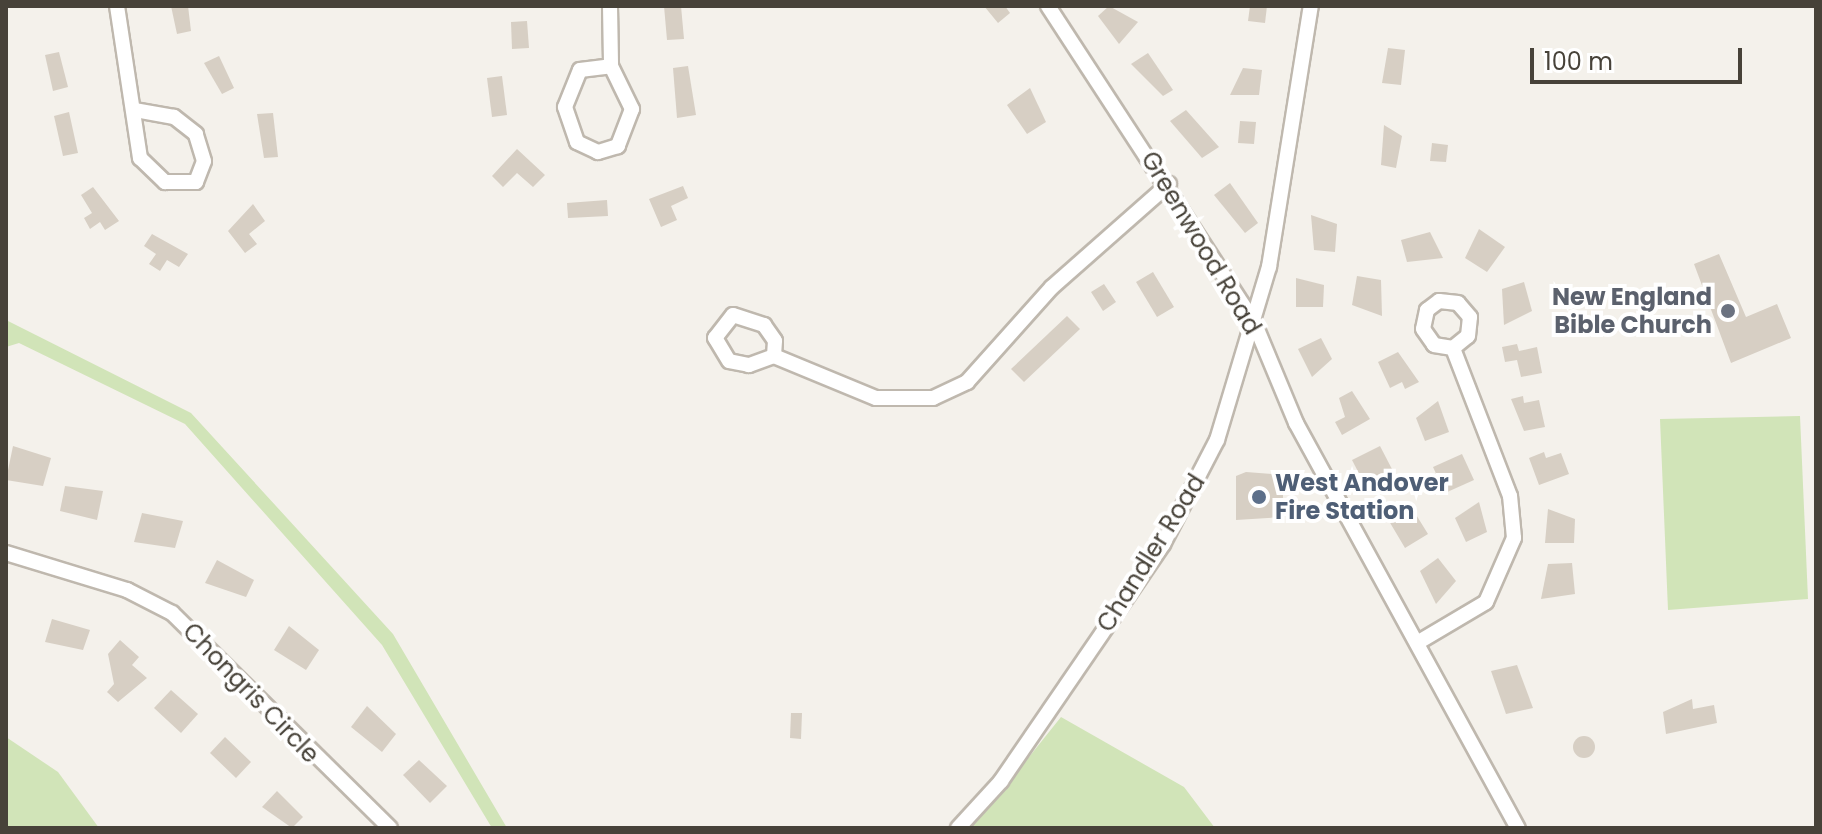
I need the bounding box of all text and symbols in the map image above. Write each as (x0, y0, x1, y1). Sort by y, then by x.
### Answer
scale bar (1534, 32, 1746, 82)
text: 100 m (1544, 45, 1613, 78)
street label: Greenwood Road (1135, 146, 1267, 340)
place label: New England Bible Church (1552, 283, 1712, 339)
marker: New England Bible Church (1719, 302, 1737, 320)
street label: Chandler Road (1091, 469, 1211, 637)
place label: West Andover Fire Station (1275, 469, 1449, 525)
marker: West Andover Fire Station (1250, 488, 1268, 506)
street label: Chongris Circle (177, 617, 325, 769)

